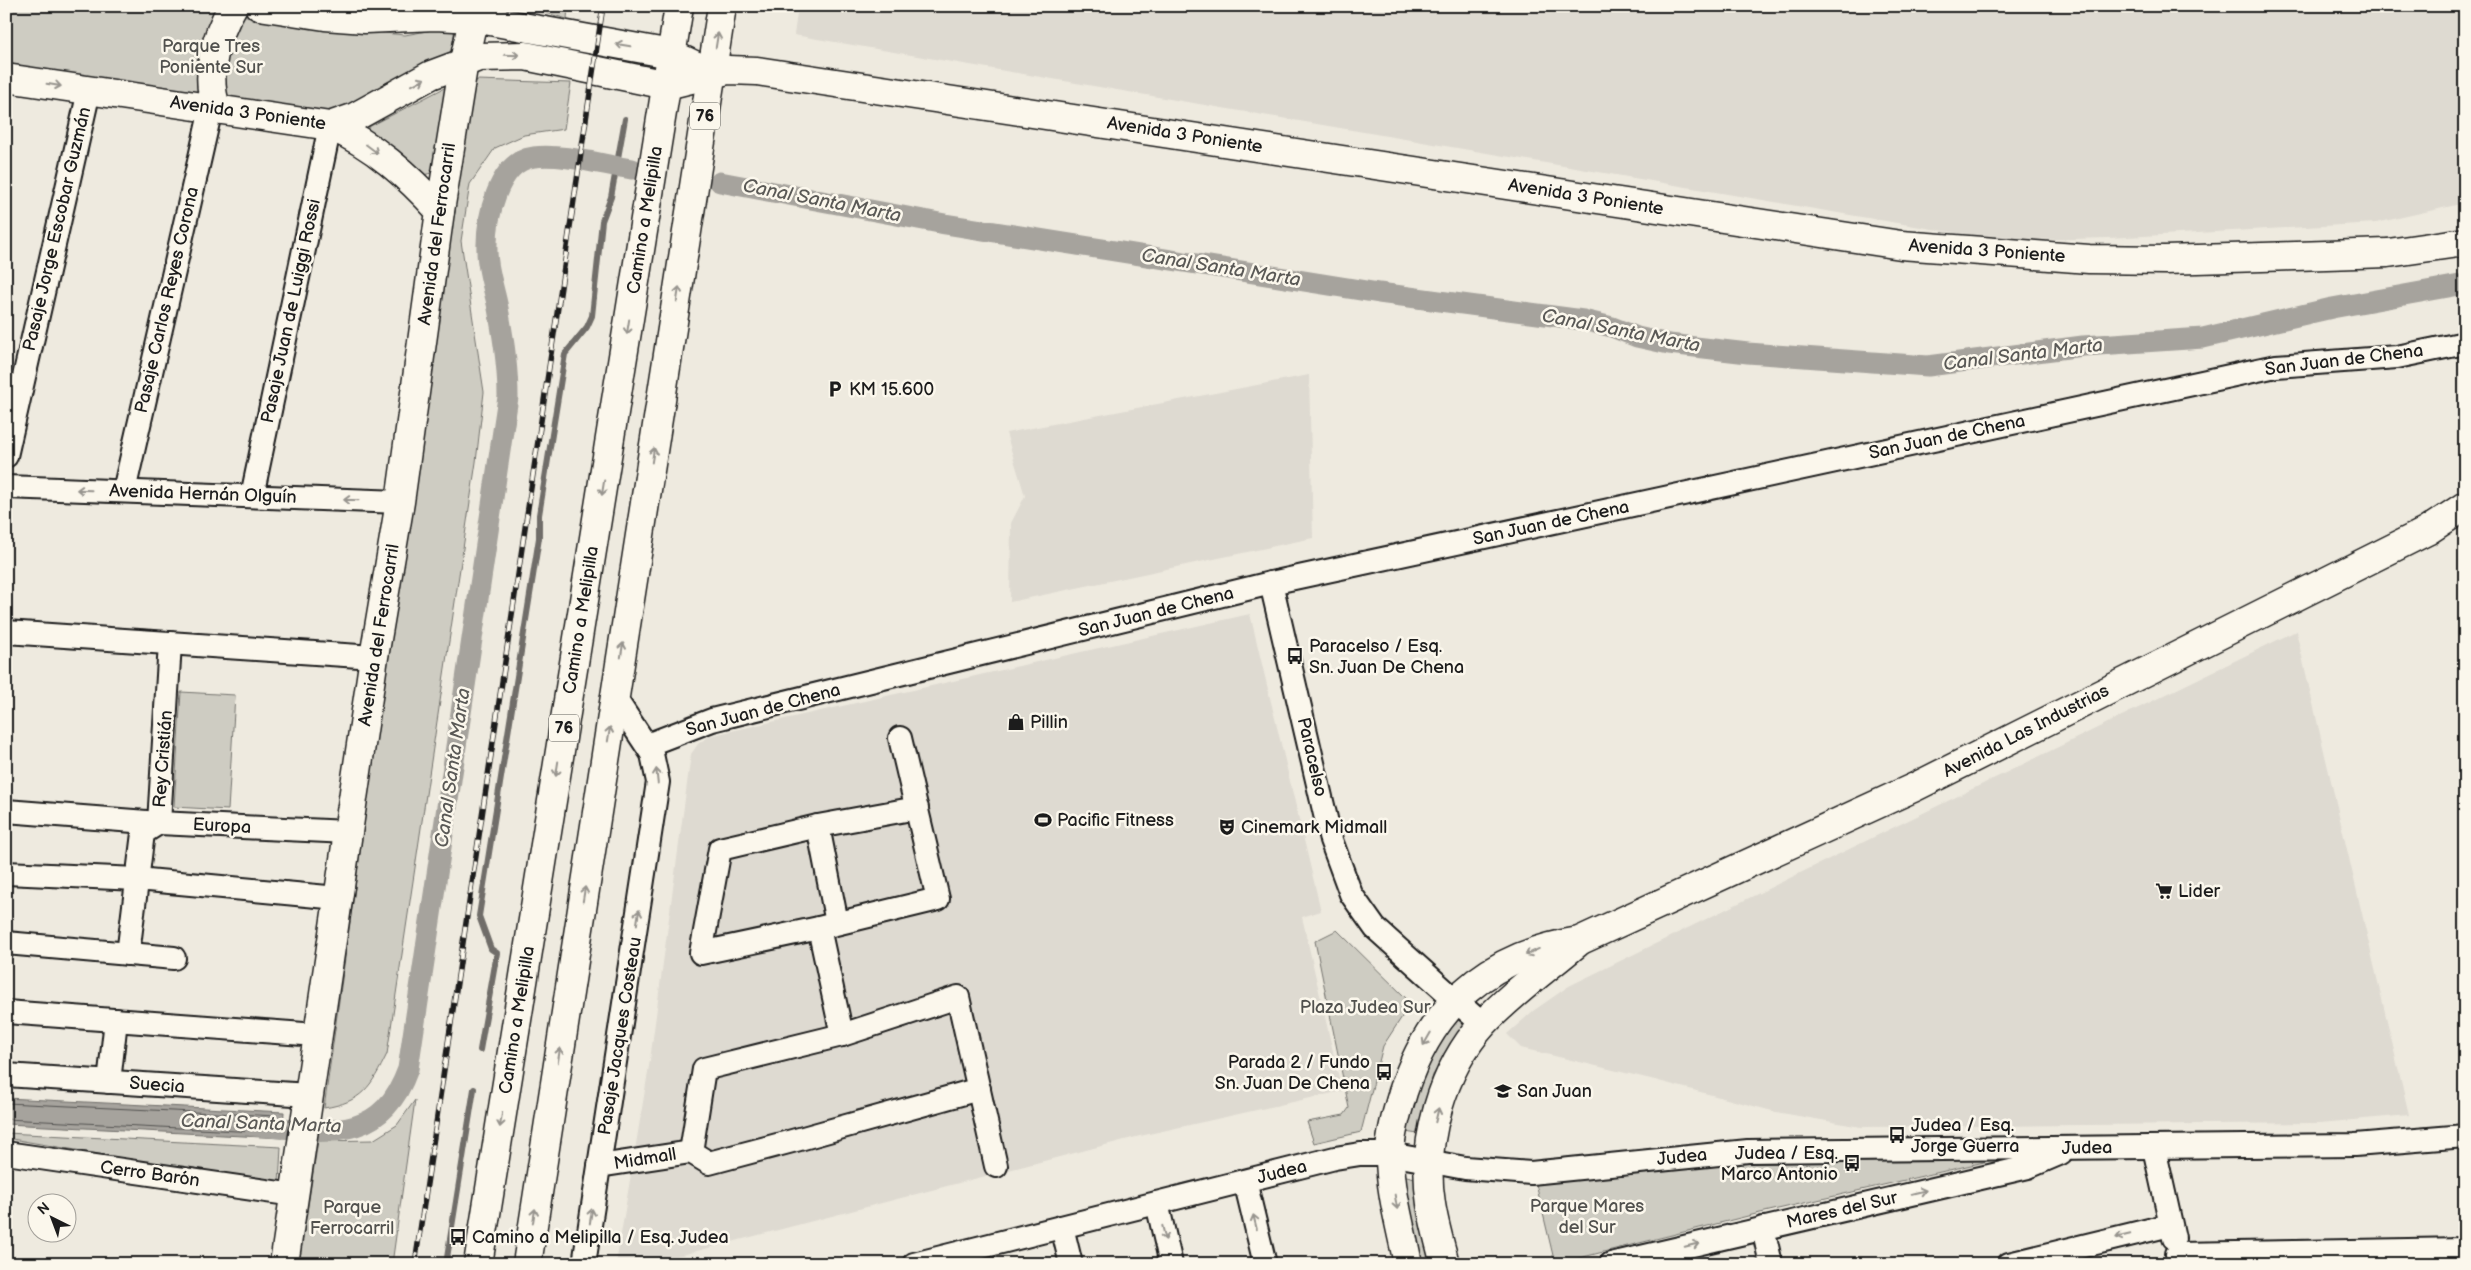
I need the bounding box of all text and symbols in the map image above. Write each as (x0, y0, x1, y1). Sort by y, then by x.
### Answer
one-way arrow (712, 32, 722, 48)
park label: Parque Tres Poniente Sur (159, 36, 263, 78)
one-way arrow (616, 40, 632, 50)
one-way arrow (504, 51, 520, 60)
one-way arrow (411, 77, 426, 87)
one-way arrow (46, 81, 62, 91)
street label: Avenida 3 Poniente (169, 92, 328, 134)
road number: 76 (690, 102, 720, 130)
street label: Pasaje Jorge Escobar Guzmán (19, 105, 95, 353)
street label: Avenida 3 Poniente (1106, 112, 1264, 158)
street label: Avenida del Ferrocarril (414, 141, 460, 327)
one-way arrow (365, 144, 378, 155)
street label: Camino a Melipilla (623, 145, 667, 295)
water label: Canal Santa Marta (741, 174, 903, 228)
street label: Avenida 3 Poniente (1507, 174, 1665, 220)
street label: Pasaje Carlos Reyes Corona (131, 185, 203, 415)
street label: Pasaje Juan de Luiggi Rossi (257, 197, 325, 425)
street label: Avenida 3 Poniente (1908, 235, 2066, 267)
water label: Canal Santa Marta (1140, 244, 1302, 292)
one-way arrow (673, 287, 683, 303)
water label: Canal Santa Marta (1540, 304, 1702, 358)
one-way arrow (623, 319, 633, 335)
water label: Canal Santa Marta (1942, 334, 2104, 376)
street label: San Juan de Chena (2264, 340, 2424, 380)
parking icon: KM 15.600 (825, 379, 845, 399)
place label: KM 15.600 (849, 379, 934, 400)
street label: San Juan de Chena (1867, 410, 2027, 464)
one-way arrow (648, 447, 658, 463)
street label: Avenida Hernán Olguín (109, 480, 297, 508)
one-way arrow (597, 480, 607, 496)
one-way arrow (76, 485, 92, 494)
one-way arrow (344, 496, 360, 505)
street label: San Juan de Chena (1471, 496, 1631, 550)
street label: Avenida del Ferrocarril (354, 543, 404, 727)
street label: Camino a Melipilla (559, 545, 603, 695)
street label: San Juan de Chena (1076, 583, 1236, 641)
place label: Paracelso / Esq. Sn. Juan De Chena (1309, 636, 1464, 678)
one-way arrow (618, 642, 628, 658)
bus stop icon: Paracelso / Esq. Sn. Juan De Chena (1285, 646, 1305, 666)
street label: San Juan de Chena (683, 679, 843, 741)
street label: Avenida Las Industrias (1939, 680, 2113, 782)
water label: Canal Santa Marta (430, 687, 476, 849)
street label: Rey Cristián (149, 710, 177, 808)
shop icon: Pillin (1006, 712, 1026, 732)
place label: Pillin (1030, 712, 1068, 733)
road number: 76 (549, 714, 579, 741)
street label: Paracelso (1293, 715, 1331, 799)
one-way arrow (604, 726, 614, 742)
one-way arrow (551, 761, 561, 777)
one-way arrow (652, 768, 662, 784)
sports icon: Pacific Fitness (1033, 810, 1053, 830)
place label: Pacific Fitness (1057, 810, 1174, 831)
street label: Europa (192, 814, 252, 838)
theatre icon: Cinemark Midmall (1217, 817, 1237, 837)
place label: Cinemark Midmall (1241, 817, 1387, 838)
supermarket icon: Lider (2154, 881, 2174, 901)
place label: Lider (2178, 881, 2221, 902)
one-way arrow (579, 887, 589, 903)
one-way arrow (634, 909, 644, 925)
street label: Pasaje Jacques Costeau (594, 935, 646, 1137)
street label: Camino a Melipilla (495, 945, 539, 1095)
one-way arrow (1525, 948, 1540, 958)
park label: Plaza Judea Sur (1300, 997, 1431, 1018)
one-way arrow (1422, 1032, 1432, 1047)
one-way arrow (554, 1047, 564, 1063)
place label: Parada 2 / Fundo Sn. Juan De Chena (1215, 1052, 1370, 1094)
bus stop icon: Parada 2 / Fundo Sn. Juan De Chena (1374, 1062, 1394, 1082)
street label: Suecia (129, 1073, 185, 1097)
school or university icon: San Juan (1493, 1081, 1513, 1101)
place label: San Juan (1517, 1081, 1592, 1102)
one-way arrow (1433, 1107, 1442, 1123)
water label: Canal Santa Marta (180, 1110, 342, 1138)
one-way arrow (496, 1111, 506, 1127)
place label: Judea / Esq. Jorge Guerra (1911, 1115, 2019, 1157)
bus stop icon: Judea / Esq. Jorge Guerra (1887, 1125, 1907, 1145)
street label: Judea (2062, 1137, 2112, 1159)
place label: Judea / Esq. Marco Antonio (1721, 1143, 1838, 1185)
street label: Midmall (612, 1144, 678, 1174)
street label: Judea (1656, 1144, 1708, 1170)
bus stop icon: Judea / Esq. Marco Antonio (1842, 1153, 1862, 1173)
street label: Judea (1255, 1156, 1309, 1188)
street label: Cerro Barón (99, 1157, 201, 1191)
street label: Mares del Sur (1784, 1187, 1900, 1233)
one-way arrow (1910, 1187, 1926, 1196)
north arrow (28, 1192, 78, 1242)
one-way arrow (1391, 1194, 1401, 1210)
park label: Parque Mares del Sur (1530, 1196, 1644, 1238)
park label: Parque Ferrocarril (310, 1197, 394, 1239)
text: N (34, 1199, 53, 1219)
one-way arrow (529, 1208, 539, 1224)
one-way arrow (587, 1208, 597, 1224)
one-way arrow (1250, 1215, 1259, 1231)
one-way arrow (1160, 1225, 1169, 1241)
bus stop icon: Camino a Melipilla / Esq. Judea (448, 1227, 468, 1247)
place label: Camino a Melipilla / Esq. Judea (472, 1227, 729, 1248)
one-way arrow (2116, 1232, 2132, 1241)
one-way arrow (1684, 1240, 1700, 1249)

